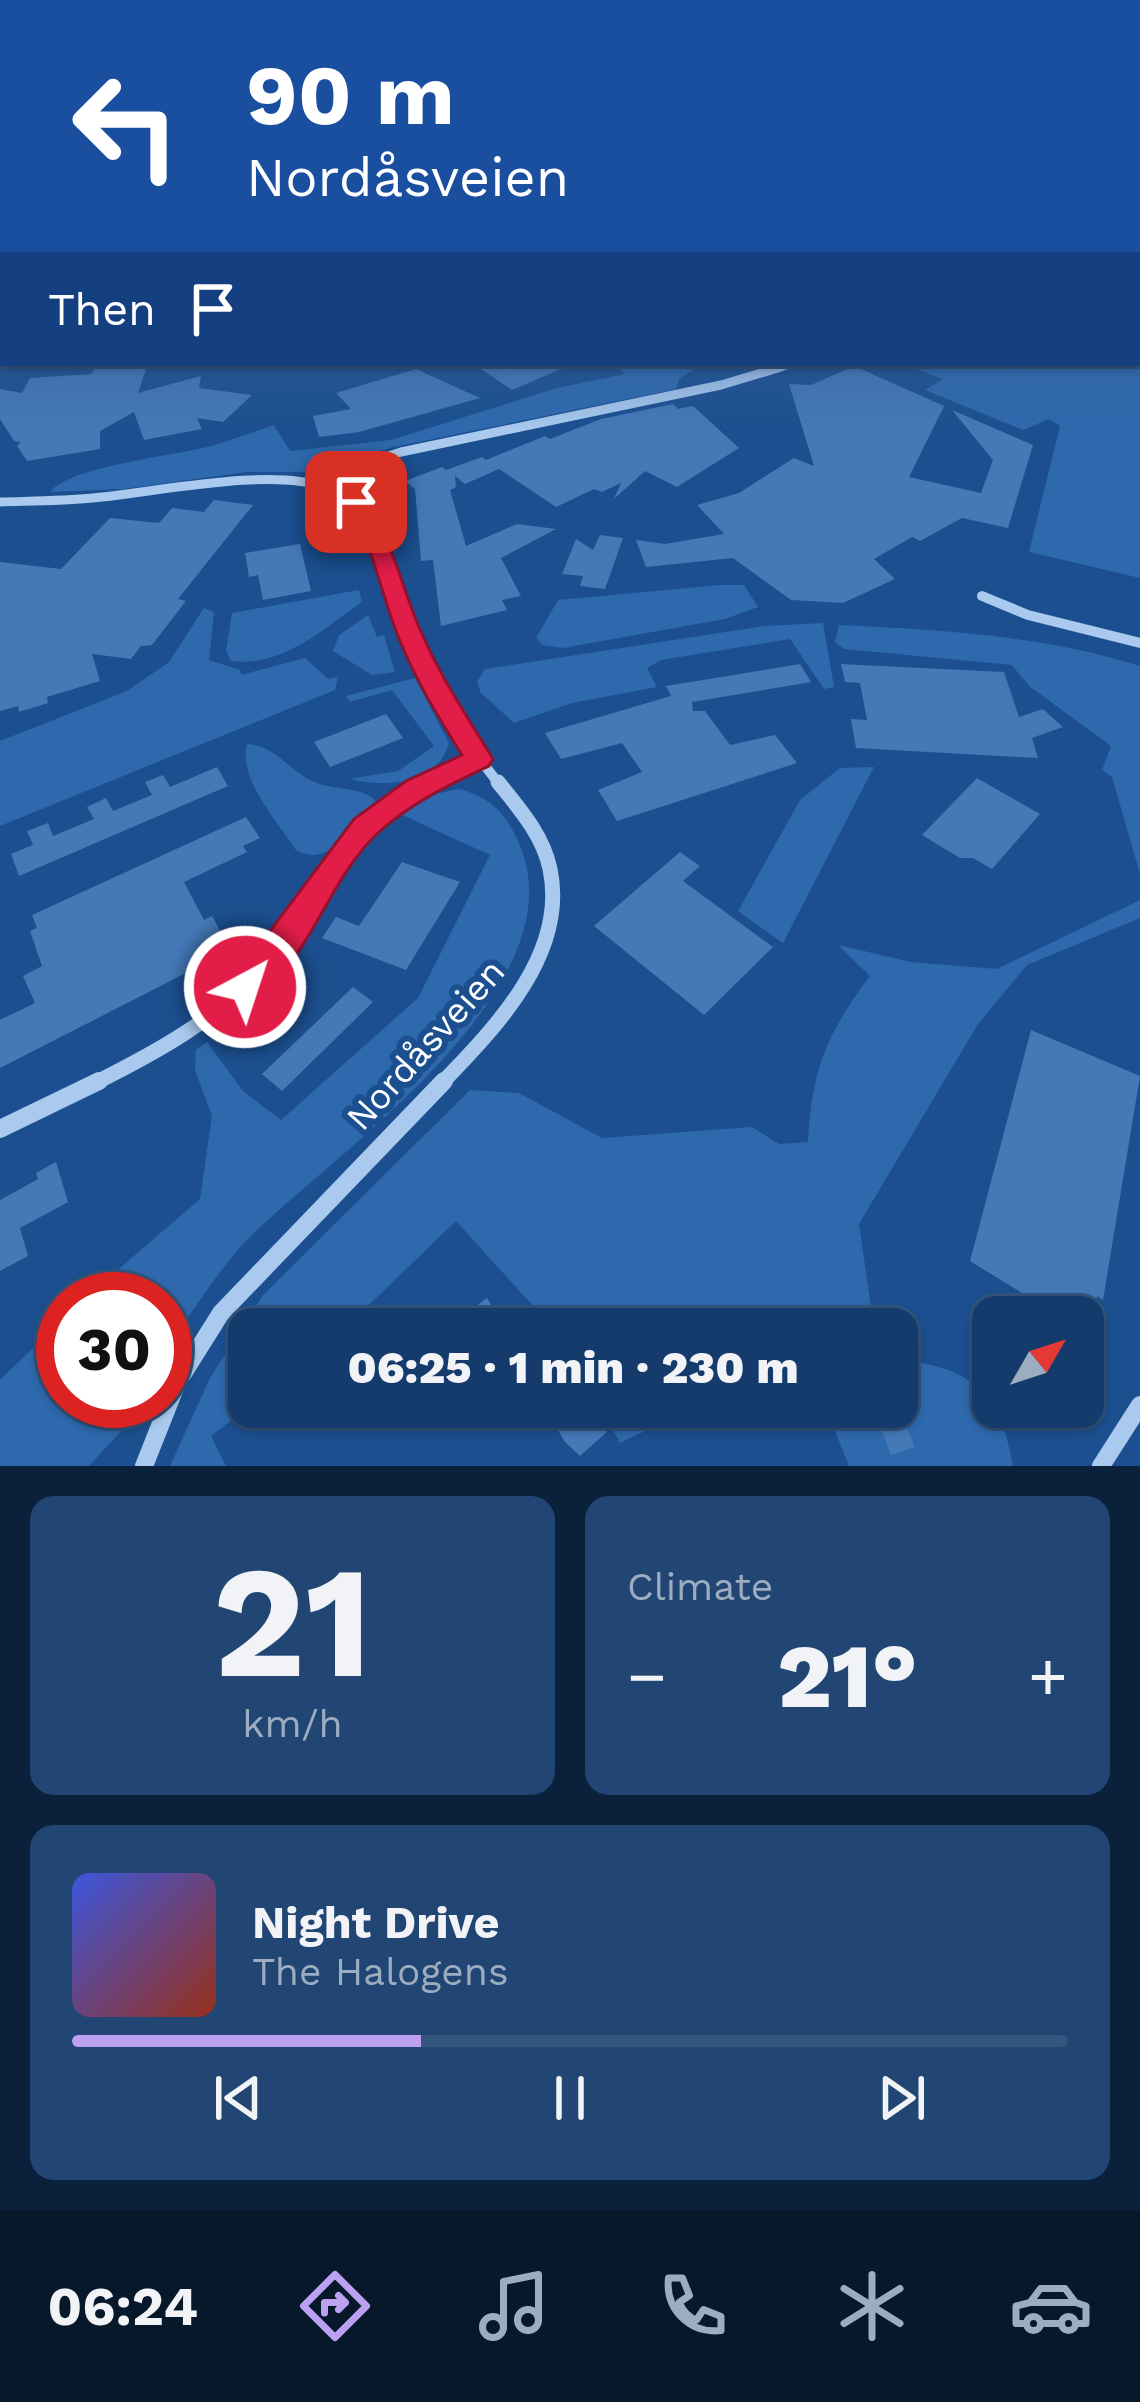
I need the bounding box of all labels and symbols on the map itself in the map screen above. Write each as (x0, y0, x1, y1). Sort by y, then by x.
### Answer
pin (305, 451, 407, 553)
position arrow (182, 924, 308, 1050)
street label: Nordåsveien (338, 951, 513, 1139)
speed limit sign: 30 (36, 1272, 192, 1428)
north arrow (972, 1296, 1104, 1428)

